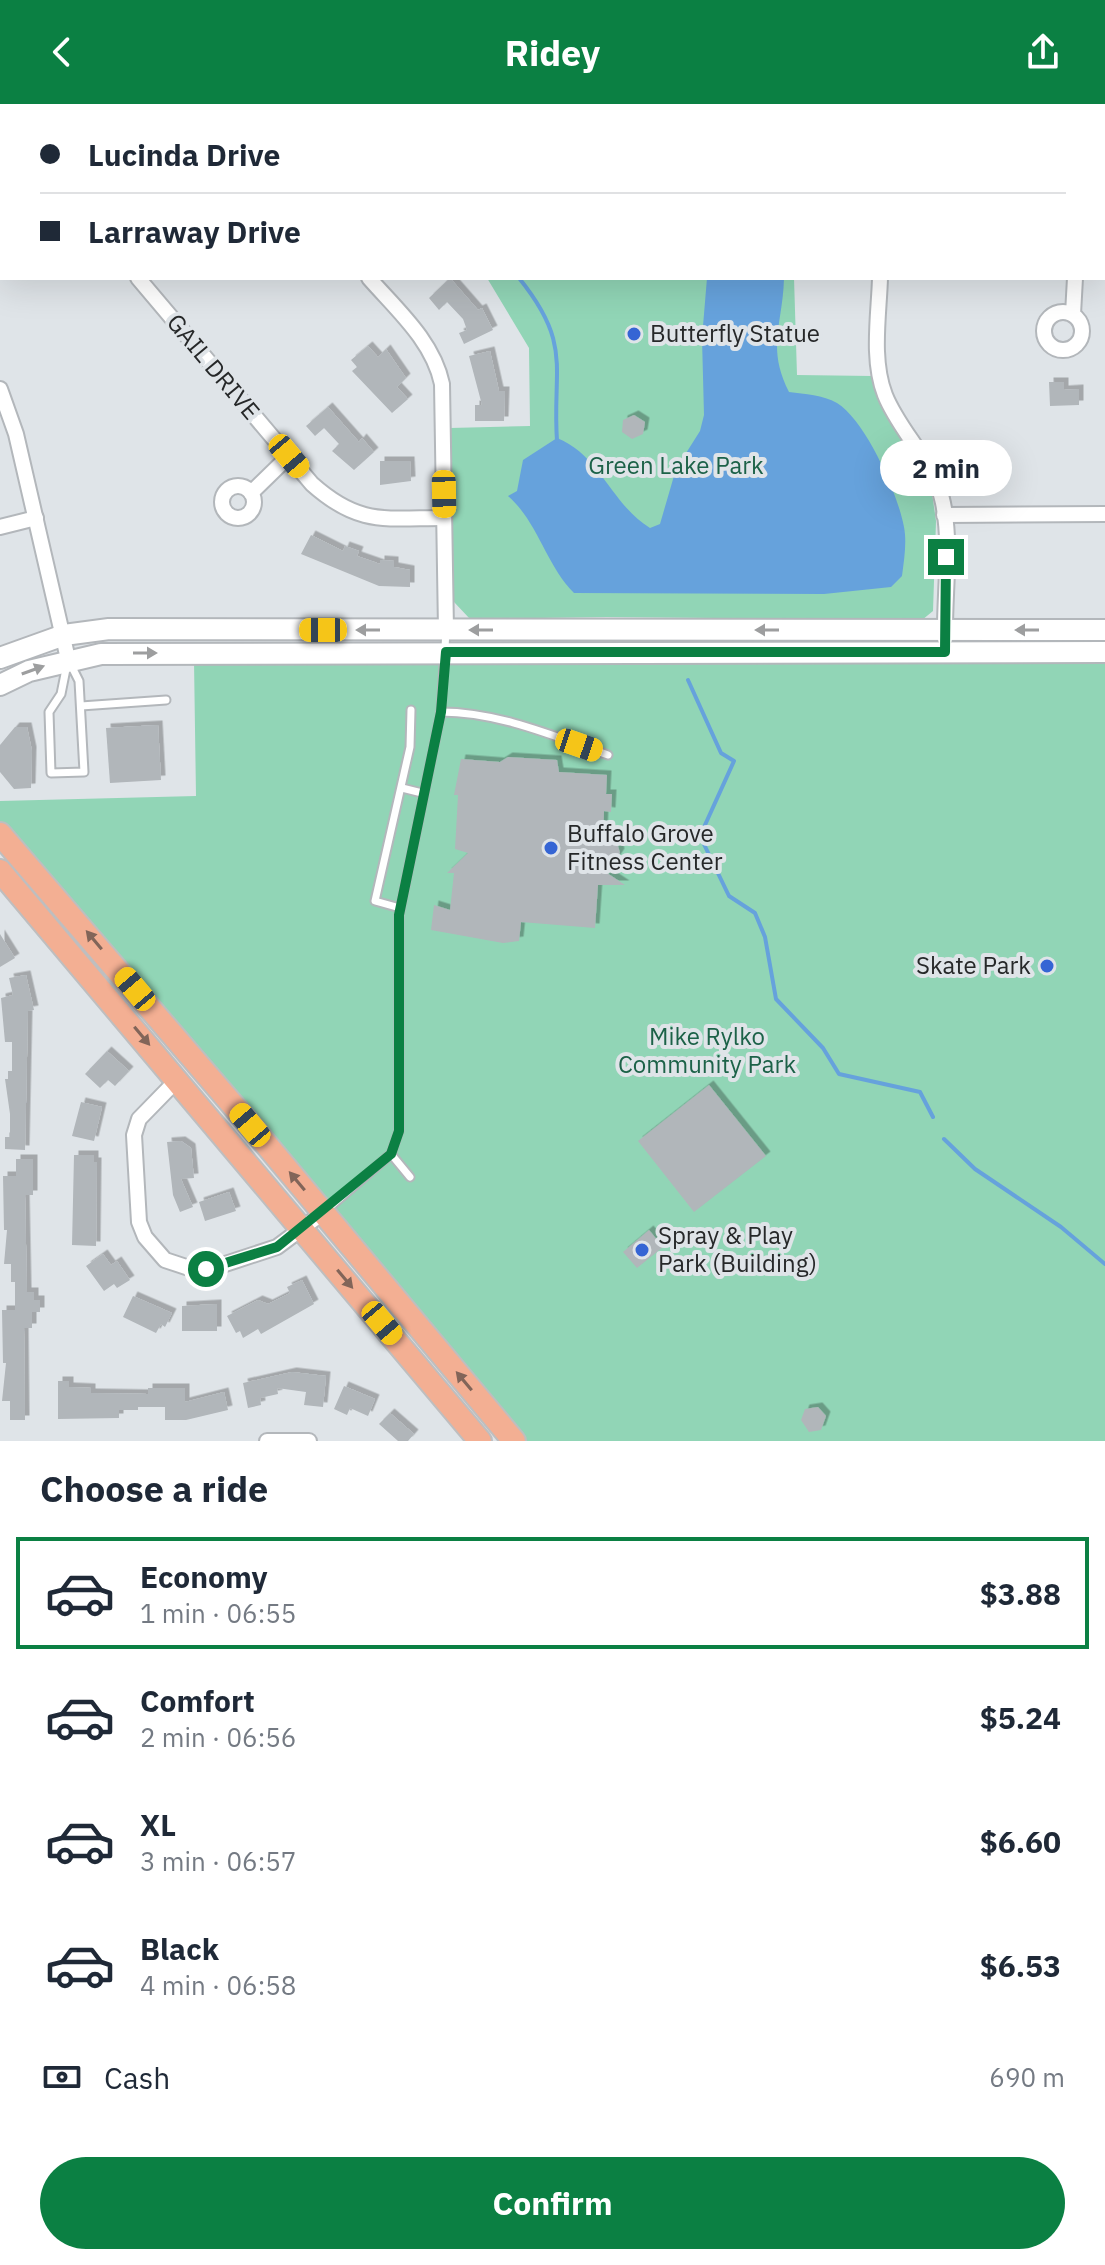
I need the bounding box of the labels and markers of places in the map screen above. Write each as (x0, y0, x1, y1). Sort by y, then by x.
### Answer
place label: Butterfly Statue (650, 317, 820, 349)
marker: Butterfly Statue (625, 325, 643, 343)
place label: Buffalo Grove Fitness Center (567, 817, 723, 877)
marker: Buffalo Grove Fitness Center (542, 839, 560, 857)
place label: Skate Park (916, 949, 1031, 981)
marker: Skate Park (1038, 957, 1056, 975)
place label: Spray & Play Park (Building) (658, 1219, 817, 1279)
marker: Spray & Play Park (Building) (633, 1241, 651, 1259)

